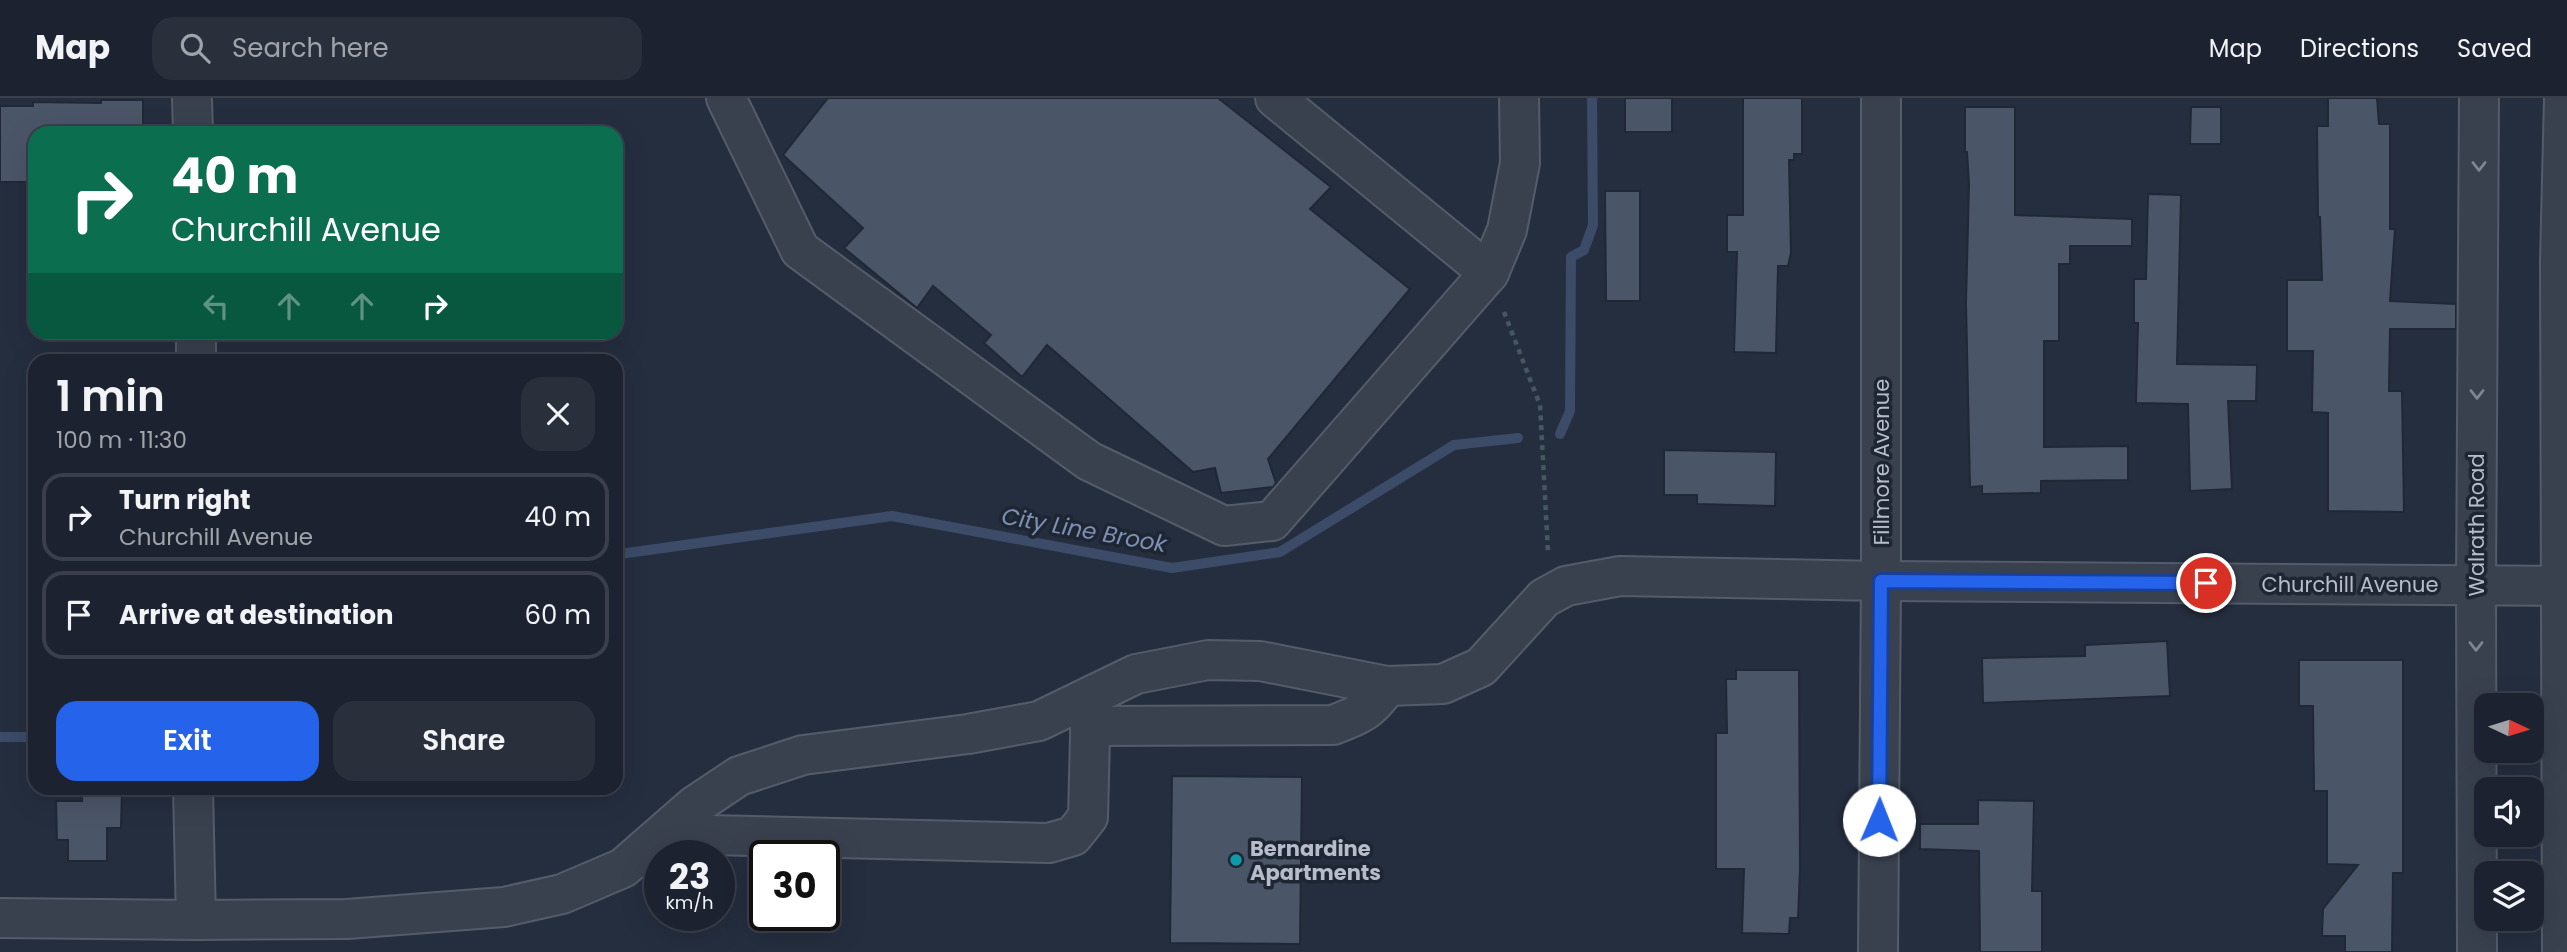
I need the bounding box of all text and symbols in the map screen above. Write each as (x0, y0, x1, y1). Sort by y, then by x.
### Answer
search box (152, 17, 642, 80)
text: Map (35, 24, 110, 71)
icon: search (176, 29, 214, 67)
text: Search here (232, 30, 389, 66)
text: Map (2209, 32, 2262, 65)
text: Directions (2300, 32, 2419, 65)
text: Saved (2457, 32, 2532, 65)
text: 40 m (171, 142, 298, 210)
icon: right (56, 154, 147, 245)
one-way arrow (2471, 161, 2487, 172)
text: Churchill Avenue (171, 207, 441, 252)
icon: left (197, 287, 235, 325)
icon: ahead (270, 287, 308, 325)
icon: ahead (343, 287, 381, 325)
icon: right (416, 287, 454, 325)
text: 1 min (56, 367, 165, 426)
button: close (521, 377, 595, 451)
street label: Fillmore Avenue (1867, 379, 1896, 545)
one-way arrow (2469, 389, 2485, 399)
text: 100 m · 11:30 (56, 424, 187, 456)
street label: Walrath Road (2462, 453, 2491, 597)
text: Turn right (119, 482, 251, 518)
icon: right (60, 498, 98, 536)
text: 40 m (525, 499, 591, 535)
water label: City Line Brook (999, 500, 1170, 560)
text: Churchill Avenue (119, 521, 313, 553)
pin (2176, 553, 2236, 613)
icon: arrive (2187, 564, 2225, 602)
street label: Churchill Avenue (2261, 570, 2439, 599)
icon: arrive (60, 596, 98, 634)
text: Arrive at destination (119, 597, 394, 633)
text: 60 m (524, 597, 591, 633)
one-way arrow (2468, 641, 2484, 651)
north arrow (2474, 693, 2544, 763)
map controls (2474, 693, 2544, 931)
button: Exit (56, 701, 319, 781)
button: Share (333, 701, 595, 781)
button: sound (2474, 777, 2544, 847)
position arrow (1842, 783, 1916, 857)
place label: Bernardine Apartments (1250, 834, 1381, 887)
speed limit sign: 30 (749, 840, 840, 931)
text: 23 (669, 852, 710, 901)
marker: Bernardine Apartments (1228, 852, 1244, 868)
button: layers (2474, 861, 2544, 931)
text: km/h (666, 890, 713, 915)

